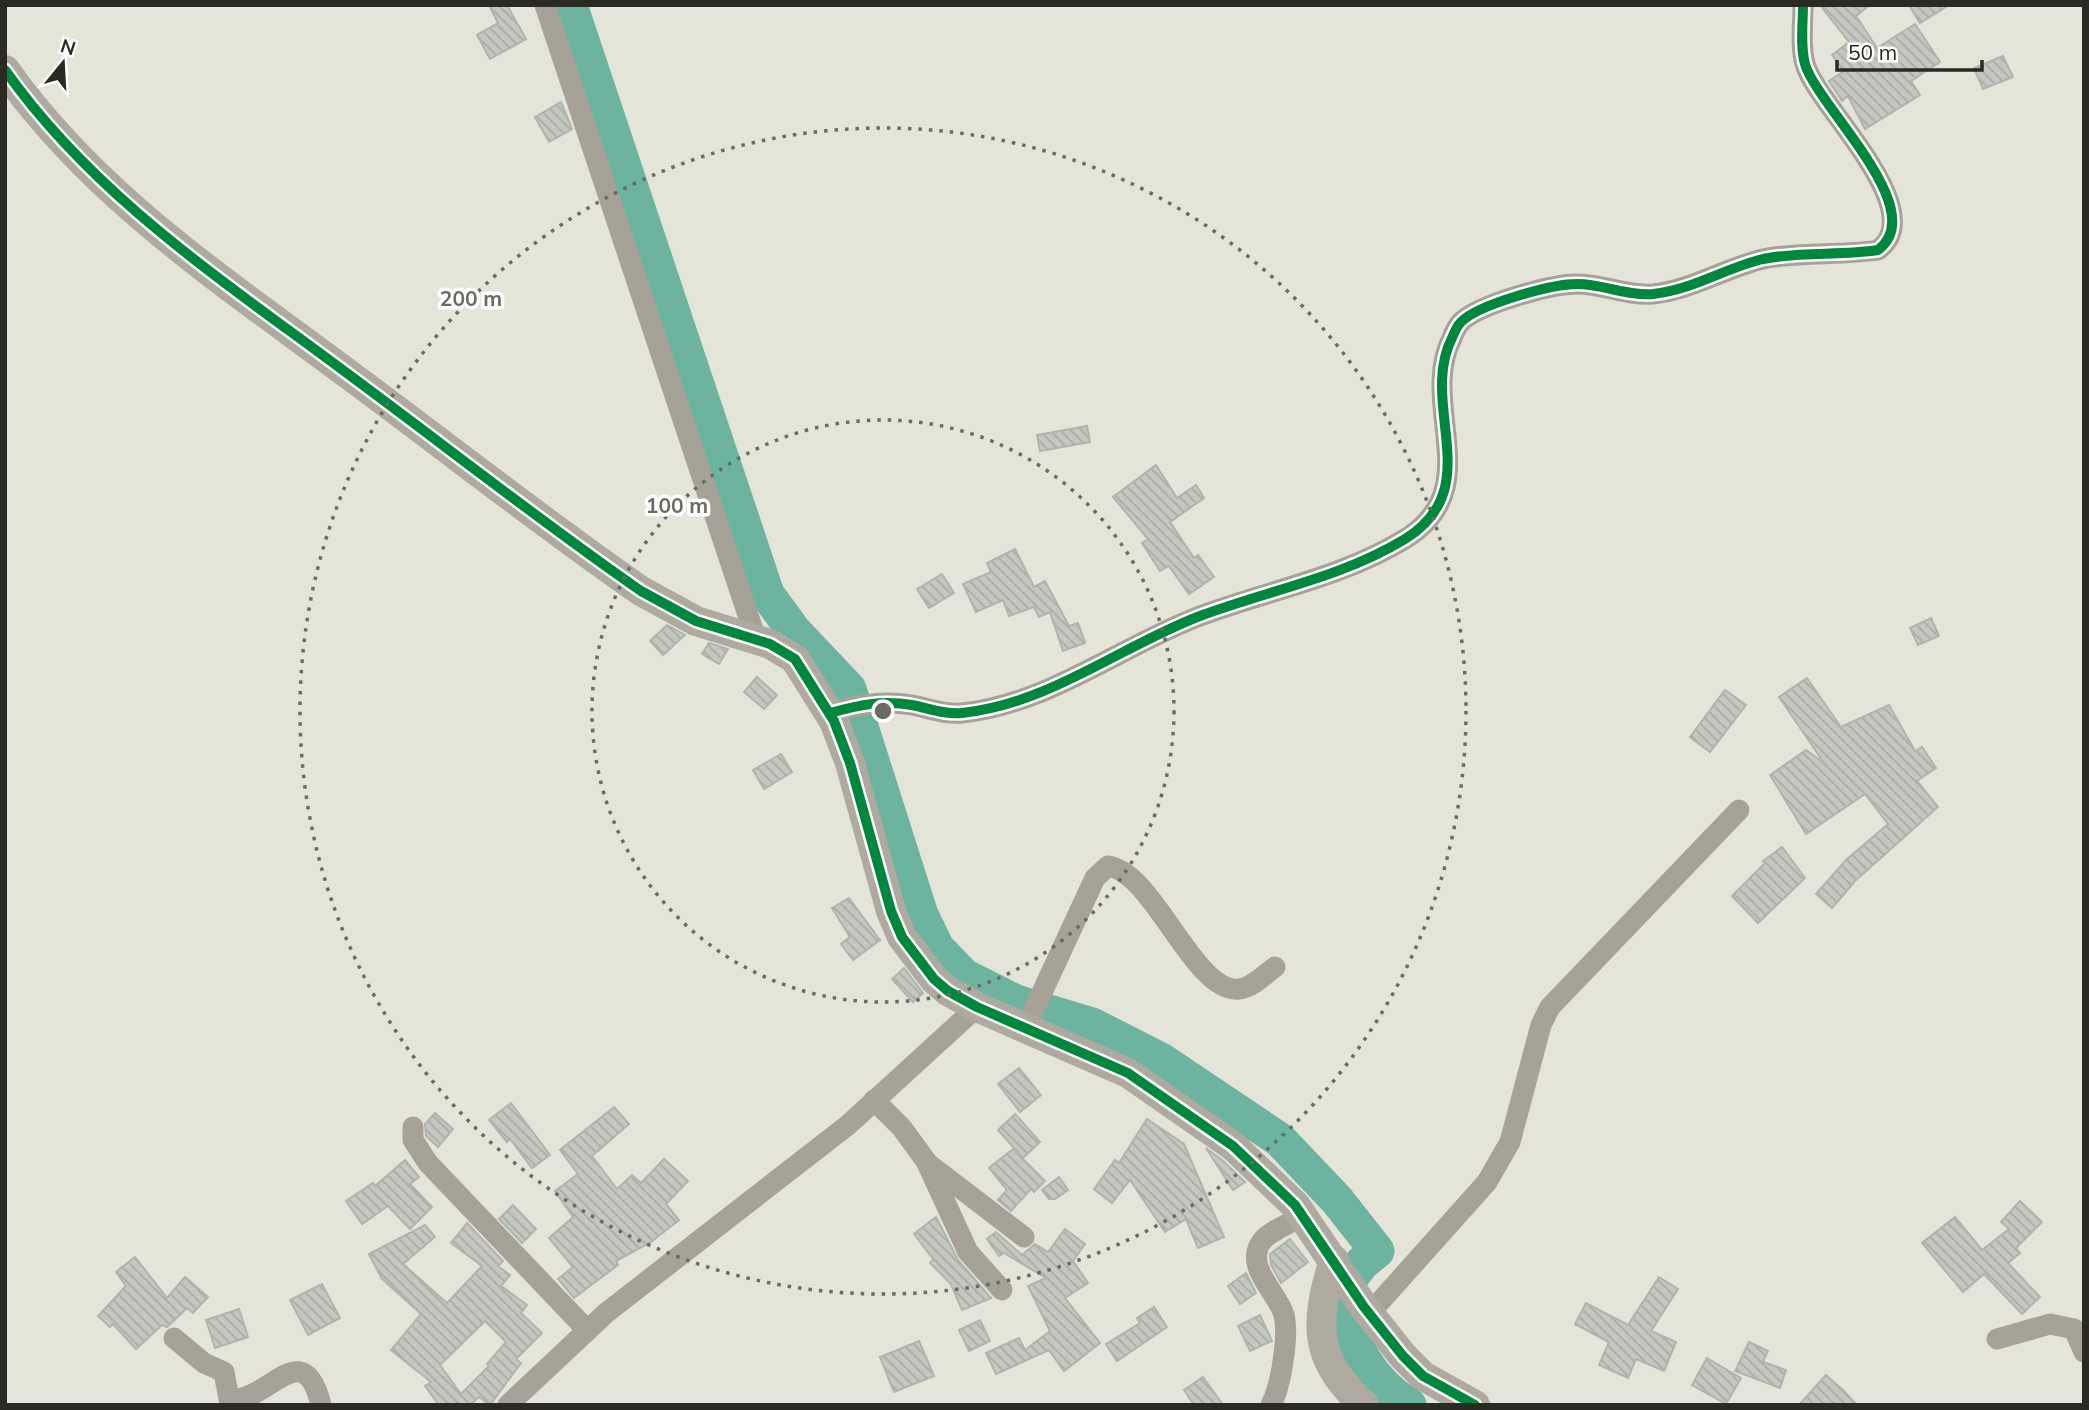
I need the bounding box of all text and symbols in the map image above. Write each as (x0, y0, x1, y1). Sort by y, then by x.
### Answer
north arrow (28, 28, 98, 98)
scale bar (1837, 28, 1982, 72)
text: N (58, 33, 79, 60)
text: 50 m (1848, 39, 1897, 65)
text: 200 m (440, 285, 502, 311)
text: 100 m (646, 492, 708, 518)
centre of rings (871, 699, 895, 723)

